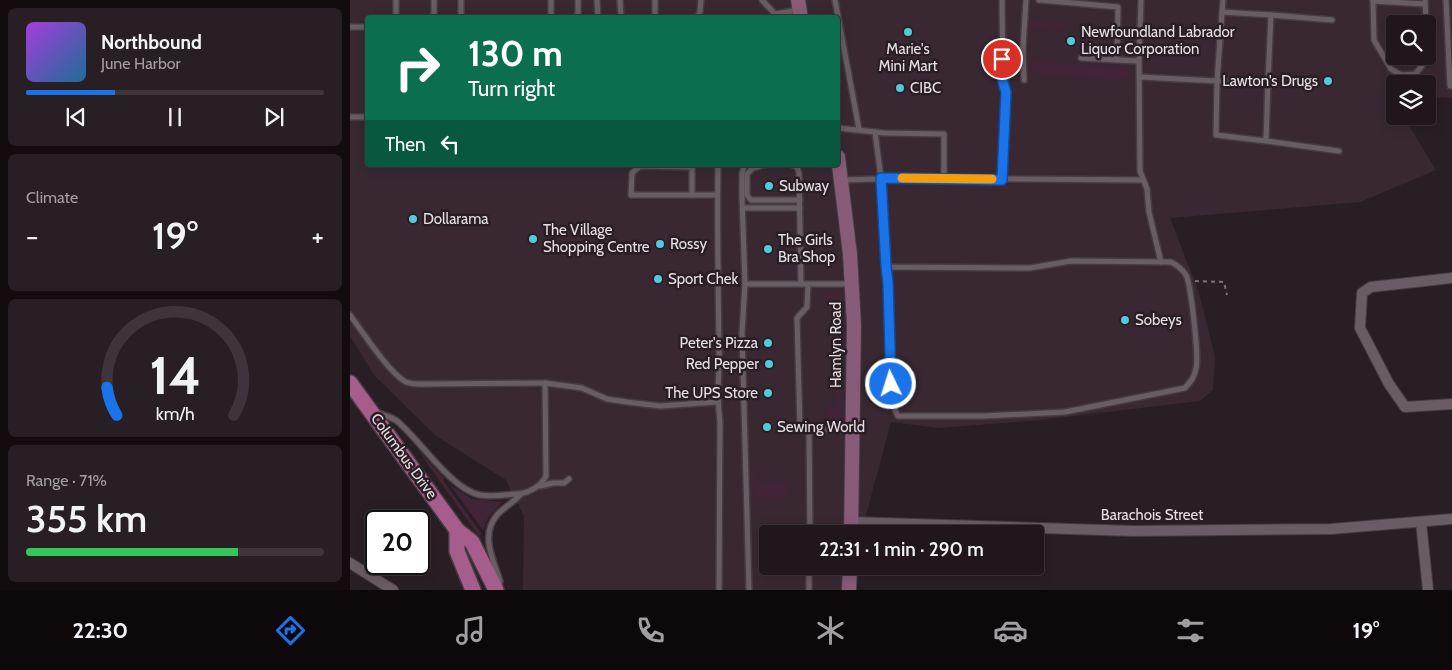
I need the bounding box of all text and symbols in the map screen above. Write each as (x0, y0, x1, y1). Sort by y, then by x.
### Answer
map controls (1386, 15, 1436, 125)
button: search (1386, 15, 1436, 65)
place label: Newfoundland Labrador Liquor Corporation (1081, 23, 1235, 58)
marker: Marie's Mini Mart (902, 26, 914, 38)
text: Northbound (101, 31, 202, 54)
text: 130 m (468, 32, 563, 75)
icon: right (385, 35, 450, 100)
marker: Newfoundland Labrador Liquor Corporation (1065, 35, 1077, 47)
pin (981, 38, 1023, 80)
place label: Marie's Mini Mart (878, 40, 938, 75)
icon: arrive (988, 45, 1016, 73)
text: June Harbor (101, 54, 181, 73)
place label: Lawton's Drugs (1222, 72, 1318, 90)
text: Turn right (468, 75, 555, 102)
marker: Lawton's Drugs (1322, 75, 1334, 87)
button: layers (1386, 75, 1436, 125)
place label: CIBC (910, 79, 941, 97)
marker: CIBC (894, 82, 906, 94)
icon: previous (62, 103, 90, 131)
icon: pause (161, 103, 189, 131)
icon: next (260, 103, 288, 131)
icon: left (436, 130, 464, 158)
text: Then (385, 133, 426, 156)
place label: Subway (779, 177, 829, 195)
marker: Subway (763, 180, 775, 192)
text: Climate (26, 188, 78, 207)
place label: Dollarama (423, 210, 489, 228)
text: 19° (152, 212, 198, 259)
marker: Dollarama (407, 213, 419, 225)
text: − (26, 219, 38, 253)
text: + (312, 219, 324, 253)
place label: The Village Shopping Centre (543, 221, 650, 256)
place label: The Girls Bra Shop (778, 231, 835, 266)
marker: The Village Shopping Centre (527, 233, 539, 245)
place label: Rossy (670, 235, 707, 253)
marker: Rossy (654, 238, 666, 250)
marker: The Girls Bra Shop (762, 243, 774, 255)
place label: Sport Chek (668, 270, 738, 288)
marker: Sport Chek (652, 273, 664, 285)
street label: Hamlyn Road (827, 302, 845, 388)
place label: Sobeys (1135, 311, 1182, 329)
marker: Sobeys (1119, 314, 1131, 326)
place label: Peter's Pizza (680, 334, 759, 352)
marker: Peter's Pizza (762, 337, 774, 349)
text: 14 (149, 344, 201, 407)
place label: Red Pepper (686, 355, 759, 373)
position arrow (864, 357, 916, 409)
marker: Red Pepper (763, 358, 775, 370)
place label: The UPS Store (665, 384, 758, 402)
marker: The UPS Store (762, 387, 774, 399)
text: km/h (155, 403, 195, 424)
street label: Columbus Drive (367, 410, 441, 503)
place label: Sewing World (777, 418, 865, 436)
marker: Sewing World (761, 421, 773, 433)
text: Range · 71% (26, 471, 107, 490)
text: 355 km (26, 495, 147, 542)
street label: Barachois Street (1101, 506, 1203, 524)
speed limit sign: 20 (365, 510, 430, 575)
text: 22:31 · 1 min · 290 m (819, 538, 984, 561)
icon: directions (273, 613, 308, 648)
icon: music (453, 613, 488, 648)
icon: phone (633, 613, 668, 648)
icon: climate (813, 613, 848, 648)
icon: car (993, 613, 1028, 648)
icon: filters (1173, 613, 1208, 648)
text: 22:30 (72, 617, 128, 644)
text: 19° (1353, 617, 1379, 644)

